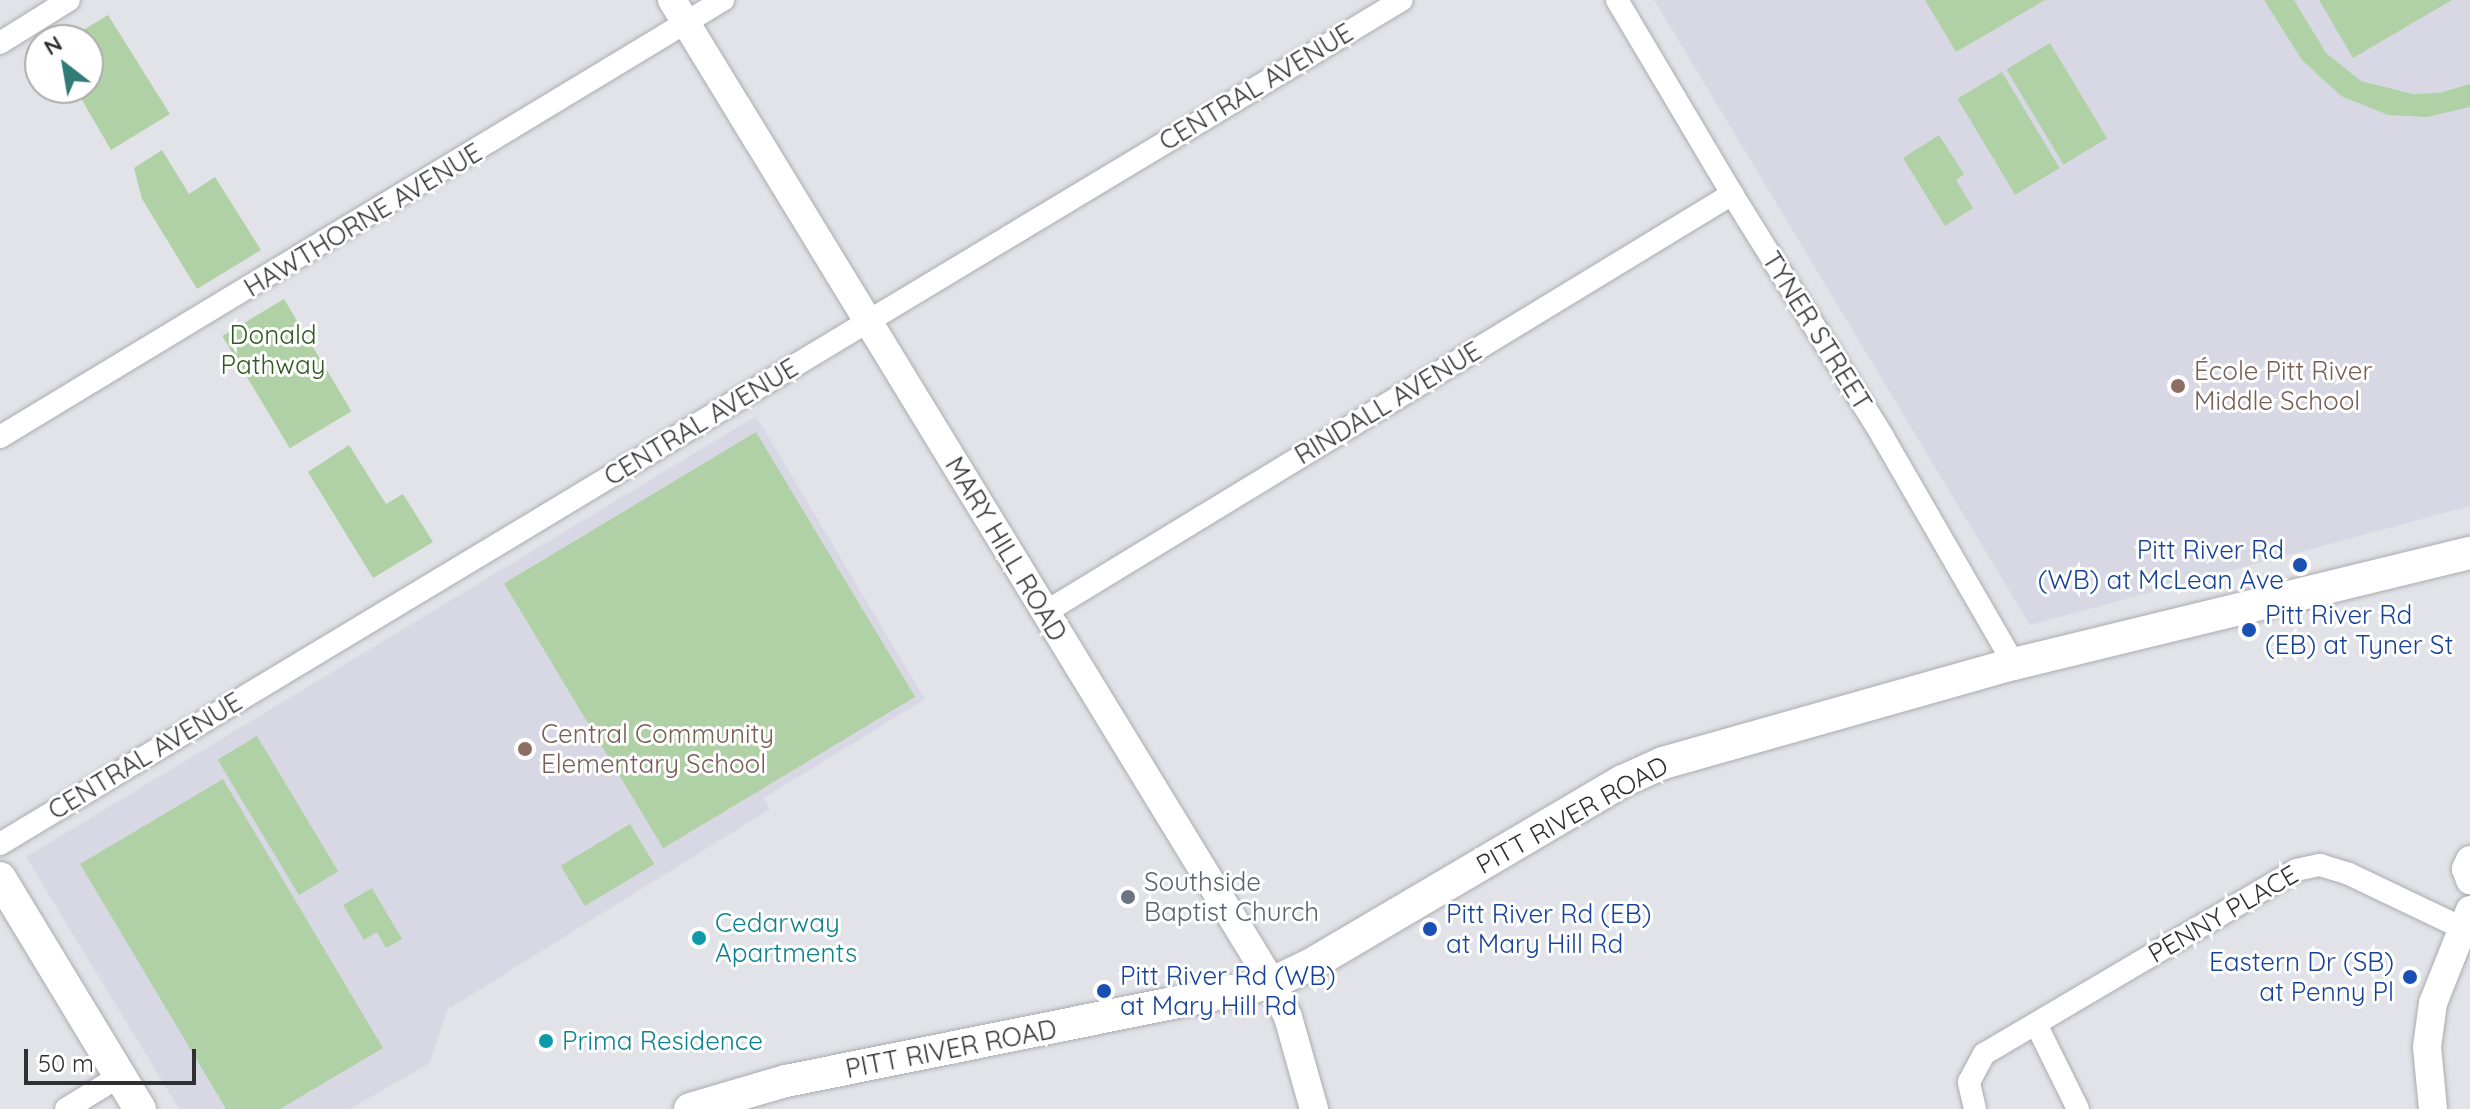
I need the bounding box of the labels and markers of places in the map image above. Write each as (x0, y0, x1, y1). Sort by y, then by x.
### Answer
place label: École Pitt River Middle School (2194, 355, 2373, 416)
marker: École Pitt River Middle School (2169, 377, 2187, 395)
place label: Pitt River Rd (WB) at McLean Ave (2038, 534, 2284, 596)
marker: Pitt River Rd (WB) at McLean Ave (2291, 556, 2309, 574)
place label: Pitt River Rd (EB) at Tyner St (2265, 599, 2453, 660)
marker: Pitt River Rd (EB) at Tyner St (2240, 621, 2258, 639)
place label: Central Community Elementary School (541, 718, 774, 780)
marker: Central Community Elementary School (516, 740, 534, 758)
place label: Southside Baptist Church (1144, 866, 1319, 928)
marker: Southside Baptist Church (1119, 888, 1137, 906)
place label: Pitt River Rd (EB) at Mary Hill Rd (1446, 898, 1651, 960)
place label: Cedarway Apartments (715, 907, 857, 968)
marker: Pitt River Rd (EB) at Mary Hill Rd (1421, 920, 1439, 938)
marker: Cedarway Apartments (690, 929, 708, 947)
place label: Eastern Dr (SB) at Penny Pl (2209, 946, 2394, 1008)
place label: Pitt River Rd (WB) at Mary Hill Rd (1120, 960, 1336, 1022)
marker: Eastern Dr (SB) at Penny Pl (2401, 968, 2419, 986)
marker: Pitt River Rd (WB) at Mary Hill Rd (1095, 982, 1113, 1000)
place label: Prima Residence (562, 1025, 763, 1057)
marker: Prima Residence (537, 1032, 555, 1050)

